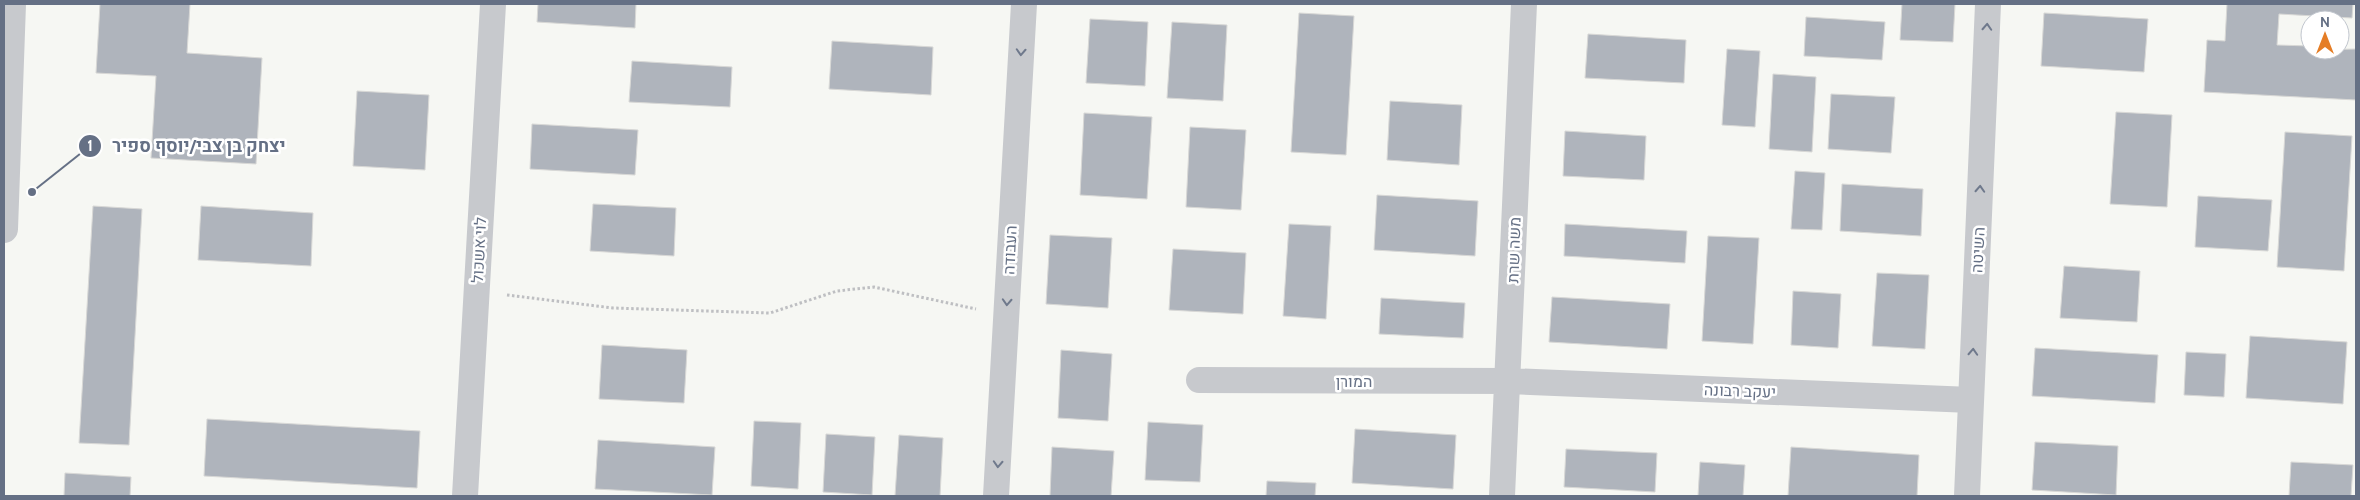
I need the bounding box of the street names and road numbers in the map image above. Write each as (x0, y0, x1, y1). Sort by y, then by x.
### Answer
street label: משה שרת (1503, 216, 1525, 284)
street label: לוי אשכול (468, 217, 490, 283)
street label: העבודה (999, 225, 1021, 275)
street label: השיטה (1967, 226, 1989, 274)
street label: המורן (1336, 372, 1372, 391)
street label: יעקב רבונה (1704, 380, 1776, 402)

